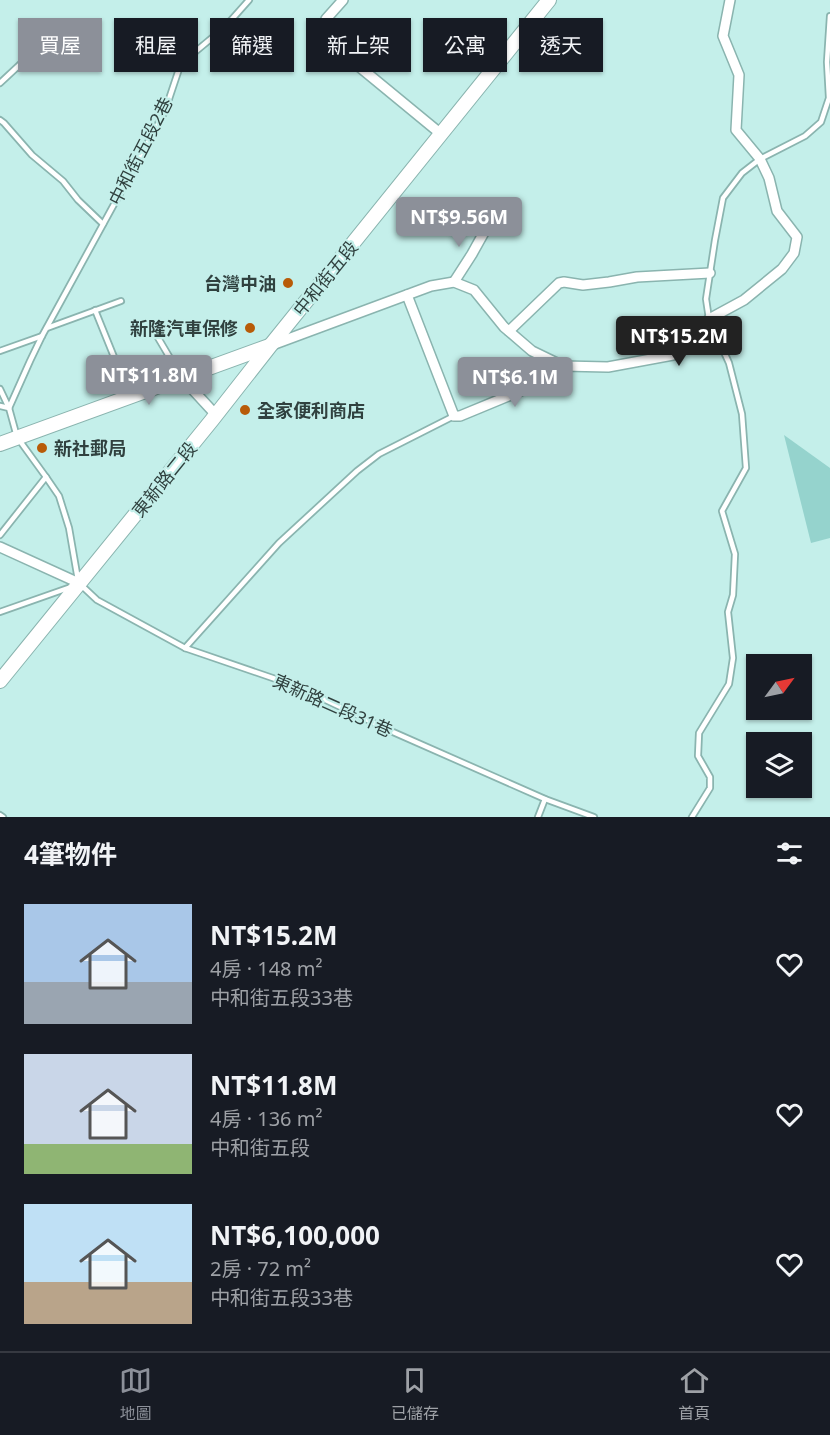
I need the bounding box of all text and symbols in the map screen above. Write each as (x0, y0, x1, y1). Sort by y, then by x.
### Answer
chip: 買屋 (18, 18, 102, 72)
chip: 租屋 (114, 18, 198, 72)
chip: 篩選 (210, 18, 294, 72)
chip: 新上架 (306, 18, 411, 72)
chip: 公寓 (423, 18, 507, 72)
chip: 透天 (519, 18, 603, 72)
street label: 中和街五段2巷 (102, 93, 178, 209)
pin: NT$9.56M (397, 197, 521, 248)
text: NT$9.56M (410, 203, 508, 230)
street label: 中和街五段 (287, 235, 363, 321)
place label: 台灣中油 (204, 271, 276, 295)
marker: 台灣中油 (281, 276, 295, 290)
place label: 新隆汽車保修 (130, 316, 238, 340)
pin: NT$15.2M (617, 316, 741, 367)
marker: 新隆汽車保修 (243, 321, 257, 335)
text: NT$15.2M (630, 322, 728, 349)
pin: NT$11.8M (87, 355, 211, 406)
pin: NT$6.1M (460, 357, 570, 408)
text: NT$11.8M (100, 361, 198, 388)
text: NT$6.1M (472, 363, 558, 390)
place label: 全家便利商店 (257, 398, 365, 422)
marker: 全家便利商店 (238, 403, 252, 417)
place label: 新社郵局 (54, 436, 126, 460)
street label: 東新路二段 (126, 436, 202, 522)
marker: 新社郵局 (35, 441, 49, 455)
north arrow (746, 654, 812, 720)
map controls (746, 654, 812, 798)
street label: 東新路二段31巷 (269, 668, 397, 742)
button: layers (746, 732, 812, 798)
text: 4筆物件 (24, 836, 117, 872)
icon: filters (773, 837, 806, 870)
text: NT$15.2M (210, 917, 337, 953)
icon: home (72, 928, 144, 1000)
icon: heart (773, 948, 806, 981)
text: 4房 · 148 m² (210, 955, 322, 982)
text: 中和街五段33巷 (210, 984, 353, 1011)
text: NT$11.8M (210, 1067, 337, 1103)
icon: home (72, 1078, 144, 1150)
icon: heart (773, 1098, 806, 1131)
text: 4房 · 136 m² (210, 1105, 322, 1132)
text: 中和街五段 (210, 1134, 310, 1161)
text: NT$6,100,000 (210, 1217, 380, 1253)
icon: home (72, 1228, 144, 1300)
icon: heart (773, 1248, 806, 1281)
text: 2房 · 72 m² (210, 1255, 311, 1282)
text: 中和街五段33巷 (210, 1284, 353, 1311)
tab: 地圖 (119, 1364, 152, 1424)
tab: 已儲存 (391, 1364, 439, 1424)
tab: 首頁 (678, 1364, 711, 1424)

